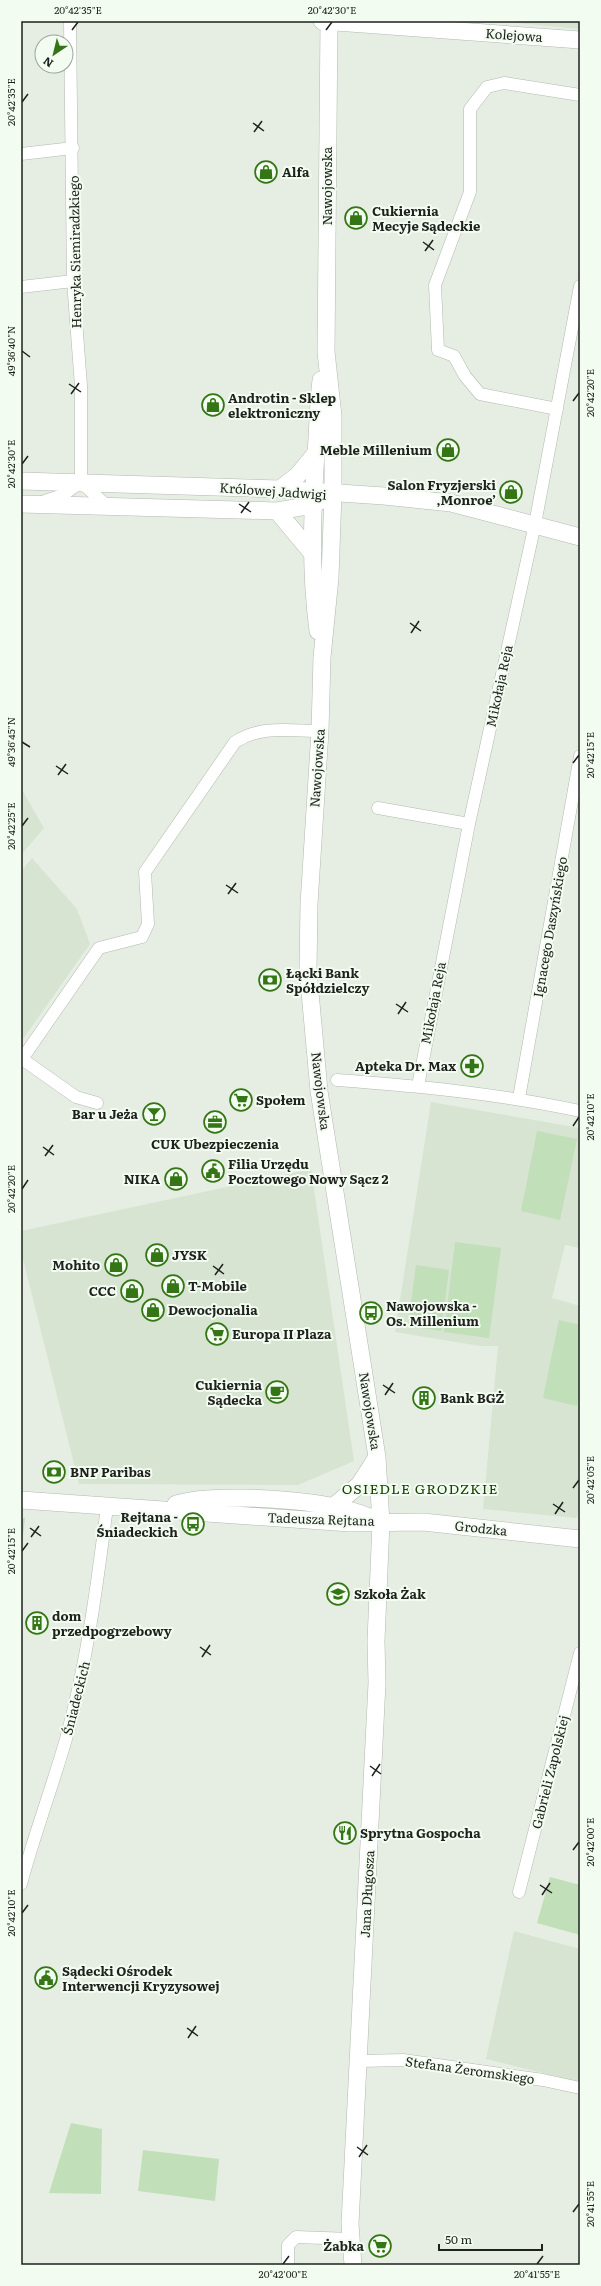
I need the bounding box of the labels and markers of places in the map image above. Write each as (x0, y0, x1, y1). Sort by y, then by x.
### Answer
shop icon: Alfa (253, 159, 279, 185)
place label: Alfa (282, 162, 310, 181)
place label: Cukiernia Mecyje Sądeckie (372, 201, 480, 235)
shop icon: Cukiernia Mecyje Sądeckie (343, 205, 369, 231)
place label: Androtin - Sklep elektroniczny (228, 388, 337, 422)
shop icon: Androtin - Sklep elektroniczny (200, 392, 226, 418)
shop icon: Meble Millenium (435, 437, 461, 463)
place label: Meble Millenium (320, 440, 432, 459)
place label: Salon Fryzjerski ‚Monroe’ (388, 475, 496, 509)
shop icon: Salon Fryzjerski ‚Monroe’ (498, 479, 524, 505)
place label: Łącki Bank Spółdzielczy (286, 963, 369, 997)
bank icon: Łącki Bank Spółdzielczy (257, 967, 283, 993)
pharmacy icon: Apteka Dr. Max (459, 1053, 485, 1079)
place label: Apteka Dr. Max (355, 1056, 456, 1075)
supermarket icon: Społem (228, 1087, 254, 1113)
place label: Społem (256, 1090, 306, 1109)
bar icon: Bar u Jeża (141, 1101, 167, 1127)
place label: Bar u Jeża (72, 1104, 138, 1123)
office icon: CUK Ubezpieczenia (202, 1109, 228, 1135)
place label: CUK Ubezpieczenia (151, 1134, 280, 1153)
place label: Filia Urzędu Pocztowego Nowy Sącz 2 (228, 1154, 388, 1188)
public building icon: Filia Urzędu Pocztowego Nowy Sącz 2 (200, 1158, 226, 1184)
shop icon: NIKA (163, 1166, 189, 1192)
place label: NIKA (124, 1169, 160, 1188)
shop icon: JYSK (144, 1242, 170, 1268)
place label: JYSK (172, 1245, 208, 1264)
shop icon: Mohito (103, 1252, 129, 1278)
place label: Mohito (52, 1255, 100, 1274)
shop icon: T-Mobile (160, 1273, 186, 1299)
place label: T-Mobile (188, 1276, 247, 1295)
shop icon: CCC (119, 1278, 145, 1304)
place label: CCC (89, 1281, 116, 1300)
place label: Nawojowska - Os. Millenium (386, 1296, 479, 1330)
shop icon: Dewocjonalia (140, 1297, 166, 1323)
place label: Dewocjonalia (168, 1300, 258, 1319)
bus stop icon: Nawojowska - Os. Millenium (358, 1300, 384, 1326)
supermarket icon: Europa II Plaza (204, 1321, 230, 1347)
place label: Europa II Plaza (232, 1324, 332, 1343)
place label: Cukiernia Sądecka (195, 1375, 262, 1409)
cafe icon: Cukiernia Sądecka (264, 1379, 290, 1405)
building icon: Bank BGŻ (411, 1385, 437, 1411)
place label: Bank BGŻ (440, 1388, 505, 1407)
bank icon: BNP Paribas (41, 1459, 67, 1485)
place label: BNP Paribas (70, 1462, 151, 1481)
place label: Rejtana - Śniadeckich (97, 1507, 178, 1541)
bus stop icon: Rejtana - Śniadeckich (180, 1511, 206, 1537)
school or university icon: Szkoła Żak (325, 1581, 351, 1607)
place label: Szkoła Żak (354, 1584, 426, 1603)
place label: dom przedpogrzebowy (52, 1606, 172, 1640)
building icon: dom przedpogrzebowy (24, 1610, 50, 1636)
restaurant icon: Sprytna Gospocha (332, 1820, 358, 1846)
place label: Sprytna Gospocha (360, 1823, 481, 1842)
place label: Sądecki Ośrodek Interwencji Kryzysowej (62, 1961, 220, 1995)
public building icon: Sądecki Ośrodek Interwencji Kryzysowej (33, 1965, 59, 1991)
supermarket icon: Żabka (367, 2233, 393, 2259)
place label: Żabka (323, 2236, 364, 2255)

